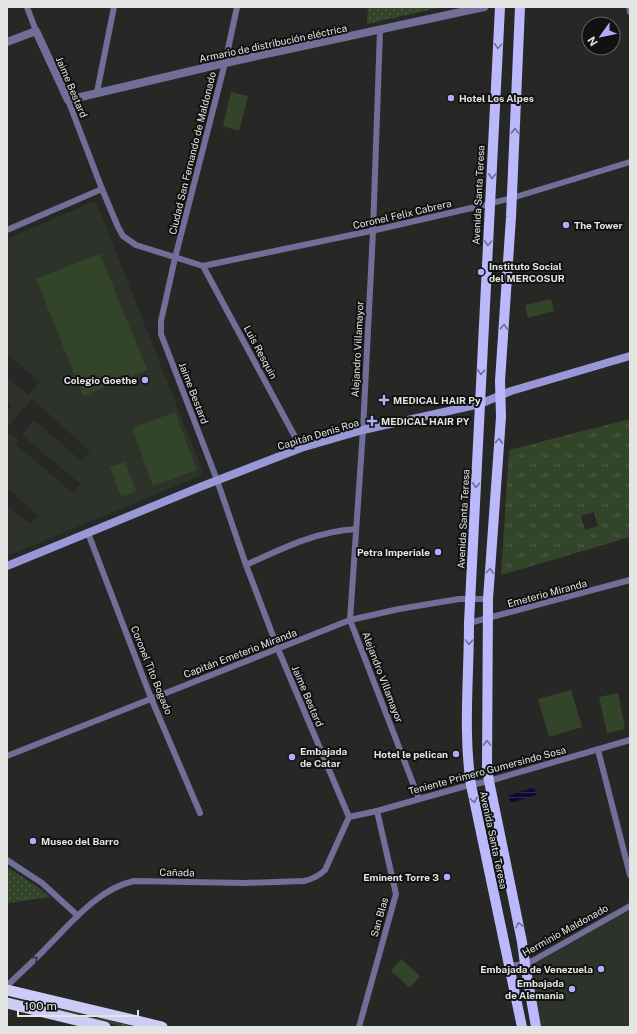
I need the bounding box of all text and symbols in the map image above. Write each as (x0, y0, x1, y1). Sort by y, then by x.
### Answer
north arrow (581, 16, 621, 56)
street label: Armario de distribución eléctrica (198, 21, 348, 65)
text: N (585, 35, 600, 48)
one-way arrow (494, 43, 502, 49)
street label: Jaime Bestard (54, 55, 90, 119)
street label: Ciudad San Fernando de Maldonado (166, 70, 218, 236)
place label: Hotel Los Alpes (459, 92, 534, 104)
marker: Hotel Los Alpes (446, 93, 456, 103)
one-way arrow (511, 128, 519, 134)
street label: Avenida Santa Teresa (469, 145, 487, 245)
one-way arrow (487, 173, 496, 179)
street label: Coronel Felix Cabrera (351, 197, 453, 231)
place label: The Tower (574, 219, 623, 231)
marker: The Tower (561, 220, 571, 230)
one-way arrow (484, 240, 492, 246)
place label: Instituto Social del MERCOSUR (489, 260, 565, 284)
marker: Instituto Social del MERCOSUR (476, 267, 486, 277)
street label: Alejandro Villamayor (348, 300, 366, 398)
street label: Luis Resquin (242, 323, 280, 381)
one-way arrow (500, 324, 508, 330)
street label: Jaime Bestard (177, 360, 211, 426)
one-way arrow (477, 369, 486, 375)
place label: Colegio Goethe (64, 374, 137, 386)
marker: Colegio Goethe (140, 375, 150, 385)
marker: MEDICAL HAIR Py (378, 394, 390, 406)
place label: MEDICAL HAIR Py (393, 394, 481, 406)
marker: MEDICAL HAIR PY (366, 415, 378, 427)
place label: MEDICAL HAIR PY (381, 415, 470, 427)
street label: Capitán Denis Roa (276, 416, 360, 452)
one-way arrow (495, 438, 504, 444)
street label: Avenida Santa Teresa (454, 469, 472, 569)
one-way arrow (472, 482, 480, 488)
place label: Petra Imperiale (357, 546, 430, 558)
marker: Petra Imperiale (433, 547, 443, 557)
one-way arrow (486, 568, 495, 574)
street label: Emeterio Miranda (506, 577, 588, 609)
street label: Coronel Tito Bogado (129, 624, 175, 716)
street label: Capitán Emeterio Miranda (182, 626, 298, 680)
street label: Alejandro Villamayor (360, 630, 406, 724)
one-way arrow (465, 639, 473, 645)
street label: Jaime Bestard (290, 664, 326, 728)
one-way arrow (483, 740, 491, 746)
street label: Teniente Primero Gumersindo Sosa (407, 743, 567, 797)
place label: Embajada de Catar (300, 745, 348, 769)
place label: Hotel le pelican (374, 748, 448, 760)
marker: Hotel le pelican (451, 749, 461, 759)
marker: Embajada de Catar (287, 752, 297, 762)
street label: Avenida Santa Teresa (478, 790, 510, 890)
one-way arrow (470, 797, 478, 803)
place label: Museo del Barro (41, 835, 119, 847)
marker: Museo del Barro (28, 836, 38, 846)
street label: Cañada (159, 866, 195, 878)
place label: Eminent Torre 3 (363, 871, 439, 883)
marker: Eminent Torre 3 (442, 872, 452, 882)
street label: San Blas (368, 896, 390, 938)
street label: Herminio Maldonado (520, 901, 610, 959)
one-way arrow (515, 922, 523, 929)
one-way arrow (30, 956, 38, 964)
place label: Embajada de Venezuela (480, 963, 593, 975)
marker: Embajada de Venezuela (596, 964, 606, 974)
place label: Embajada de Alemania (505, 977, 564, 1001)
marker: Embajada de Alemania (567, 984, 577, 994)
scale bar (18, 992, 138, 1018)
text: 100 m (24, 999, 57, 1013)

